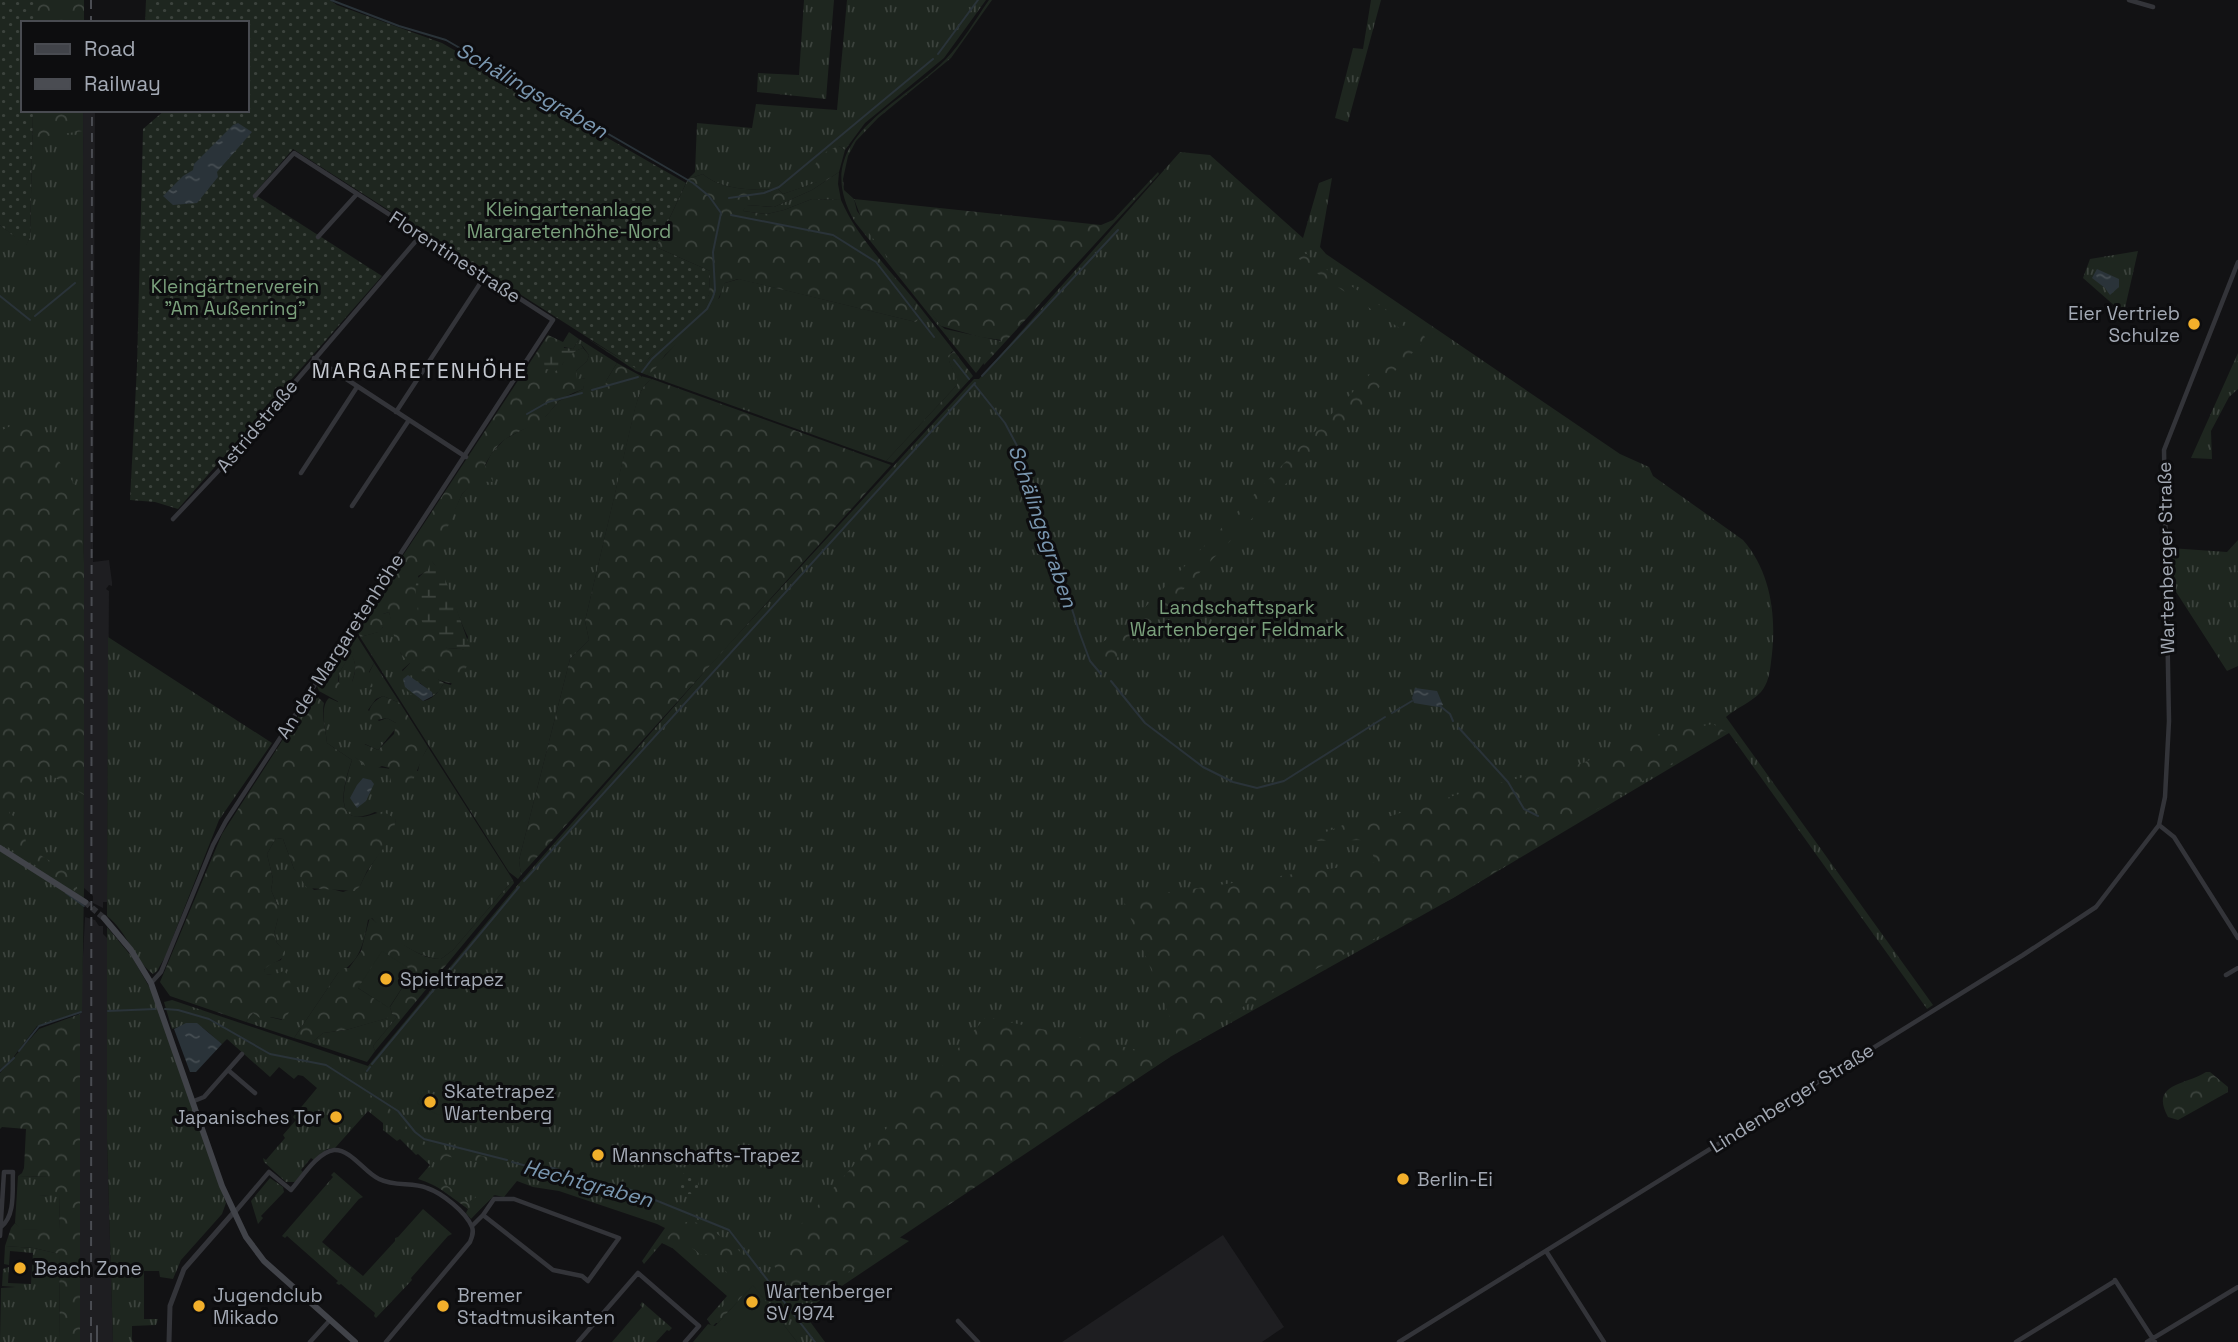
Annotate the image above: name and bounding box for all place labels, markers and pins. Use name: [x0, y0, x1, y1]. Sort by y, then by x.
place label: Eier Vertrieb Schulze: [2068, 301, 2180, 348]
marker: Eier Vertrieb Schulze: [2186, 316, 2202, 332]
place label: Spieltrapez: [400, 967, 504, 992]
marker: Spieltrapez: [378, 971, 394, 987]
place label: Skatetrapez Wartenberg: [444, 1079, 555, 1126]
marker: Skatetrapez Wartenberg: [422, 1094, 438, 1110]
place label: Japanisches Tor: [174, 1105, 322, 1130]
marker: Japanisches Tor: [328, 1109, 344, 1125]
place label: Mannschafts-Trapez: [612, 1143, 800, 1168]
marker: Mannschafts-Trapez: [590, 1147, 606, 1163]
place label: Berlin-Ei: [1417, 1167, 1493, 1192]
marker: Berlin-Ei: [1395, 1171, 1411, 1187]
place label: Beach Zone: [34, 1256, 142, 1281]
marker: Beach Zone: [12, 1260, 28, 1276]
place label: Wartenberger SV 1974: [766, 1279, 893, 1326]
place label: Jugendclub Mikado: [213, 1283, 323, 1330]
place label: Bremer Stadtmusikanten: [457, 1283, 615, 1330]
marker: Wartenberger SV 1974: [744, 1294, 760, 1310]
marker: Jugendclub Mikado: [191, 1298, 207, 1314]
marker: Bremer Stadtmusikanten: [435, 1298, 451, 1314]

